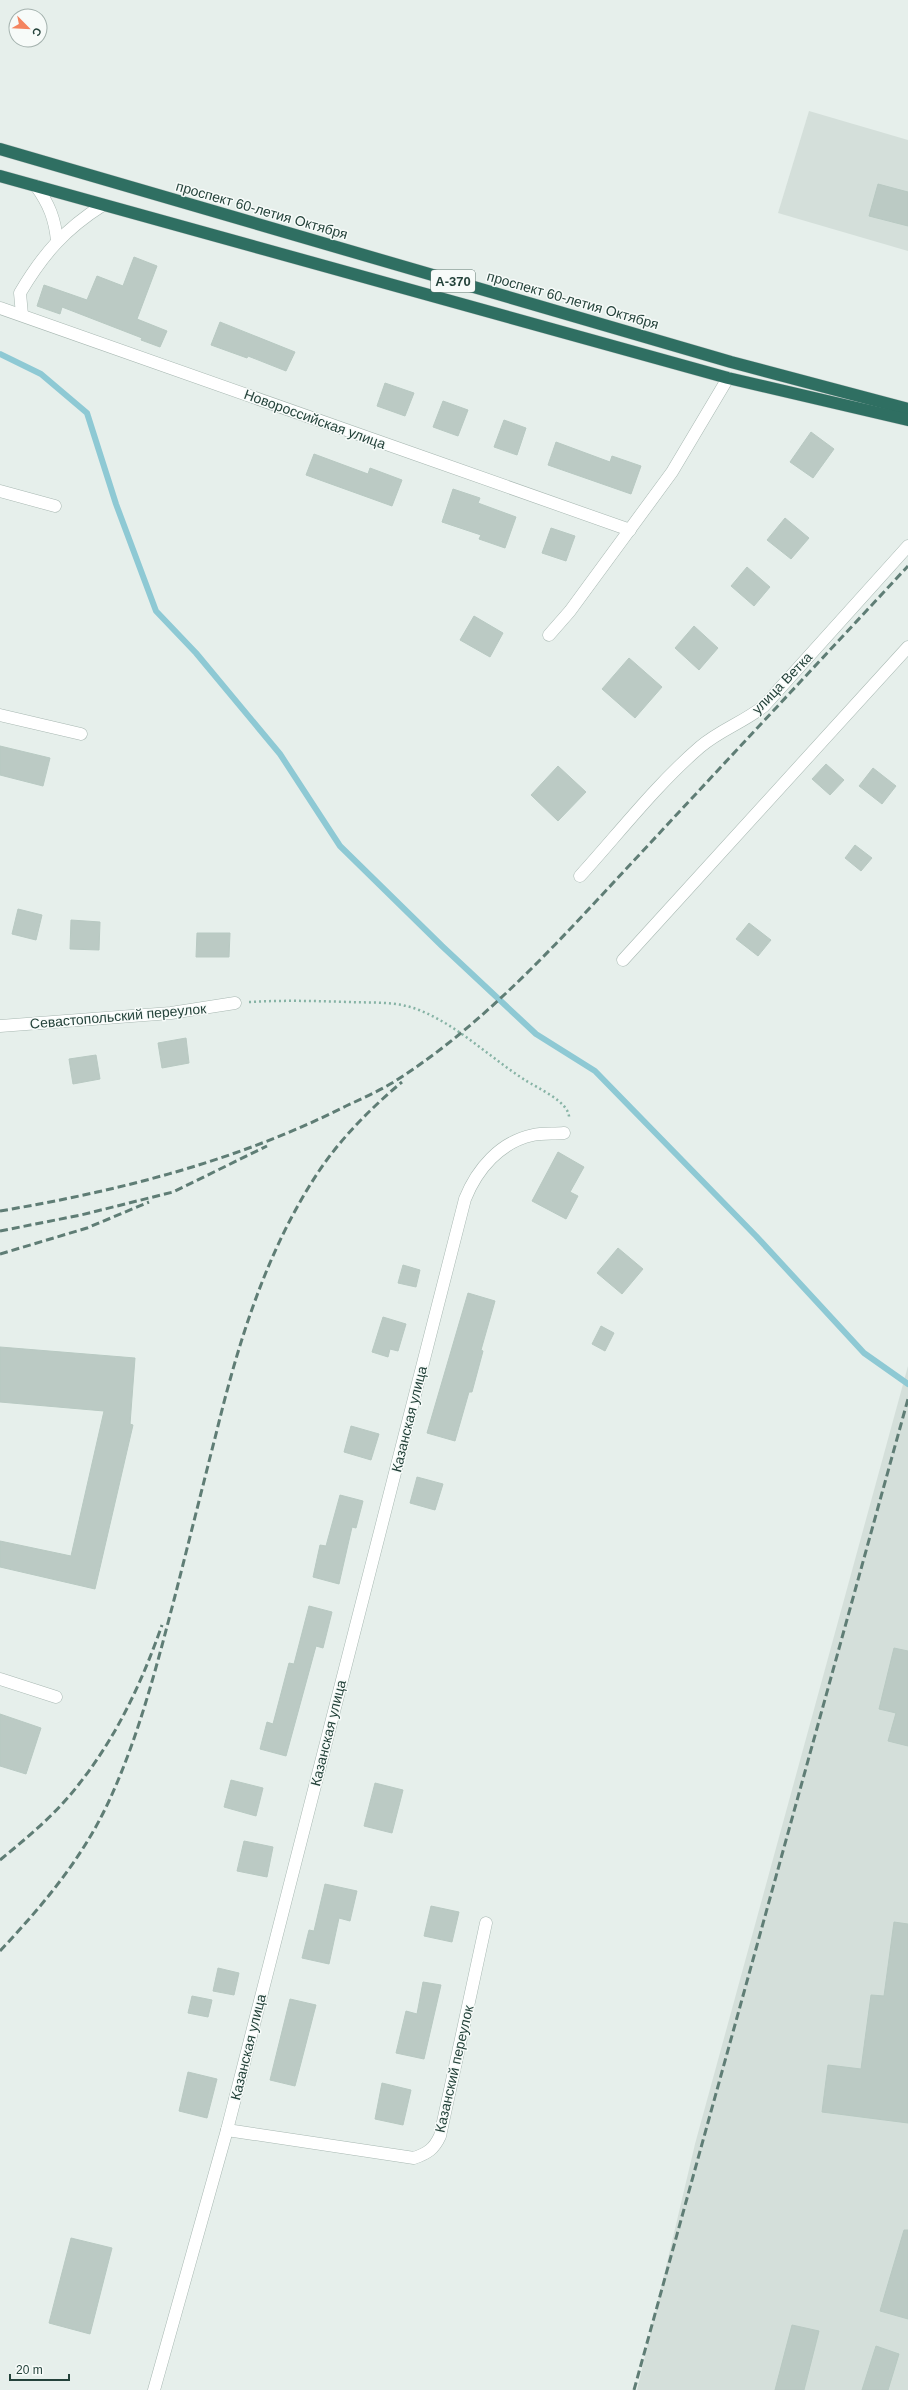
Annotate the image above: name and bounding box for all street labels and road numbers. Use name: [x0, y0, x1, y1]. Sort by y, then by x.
street label: проспект 60-летия Октября: [174, 178, 350, 242]
street label: проспект 60-летия Октября: [485, 268, 661, 332]
road number: А-370: [431, 270, 475, 292]
street label: Новороссийская улица: [242, 386, 388, 452]
street label: улица Ветка: [749, 649, 816, 717]
street label: Севастопольский переулок: [29, 1000, 208, 1032]
street label: Казанская улица: [388, 1364, 430, 1474]
street label: Казанская улица: [307, 1678, 349, 1788]
street label: Казанская улица: [227, 1992, 269, 2102]
street label: Казанский переулок: [432, 2003, 477, 2134]

